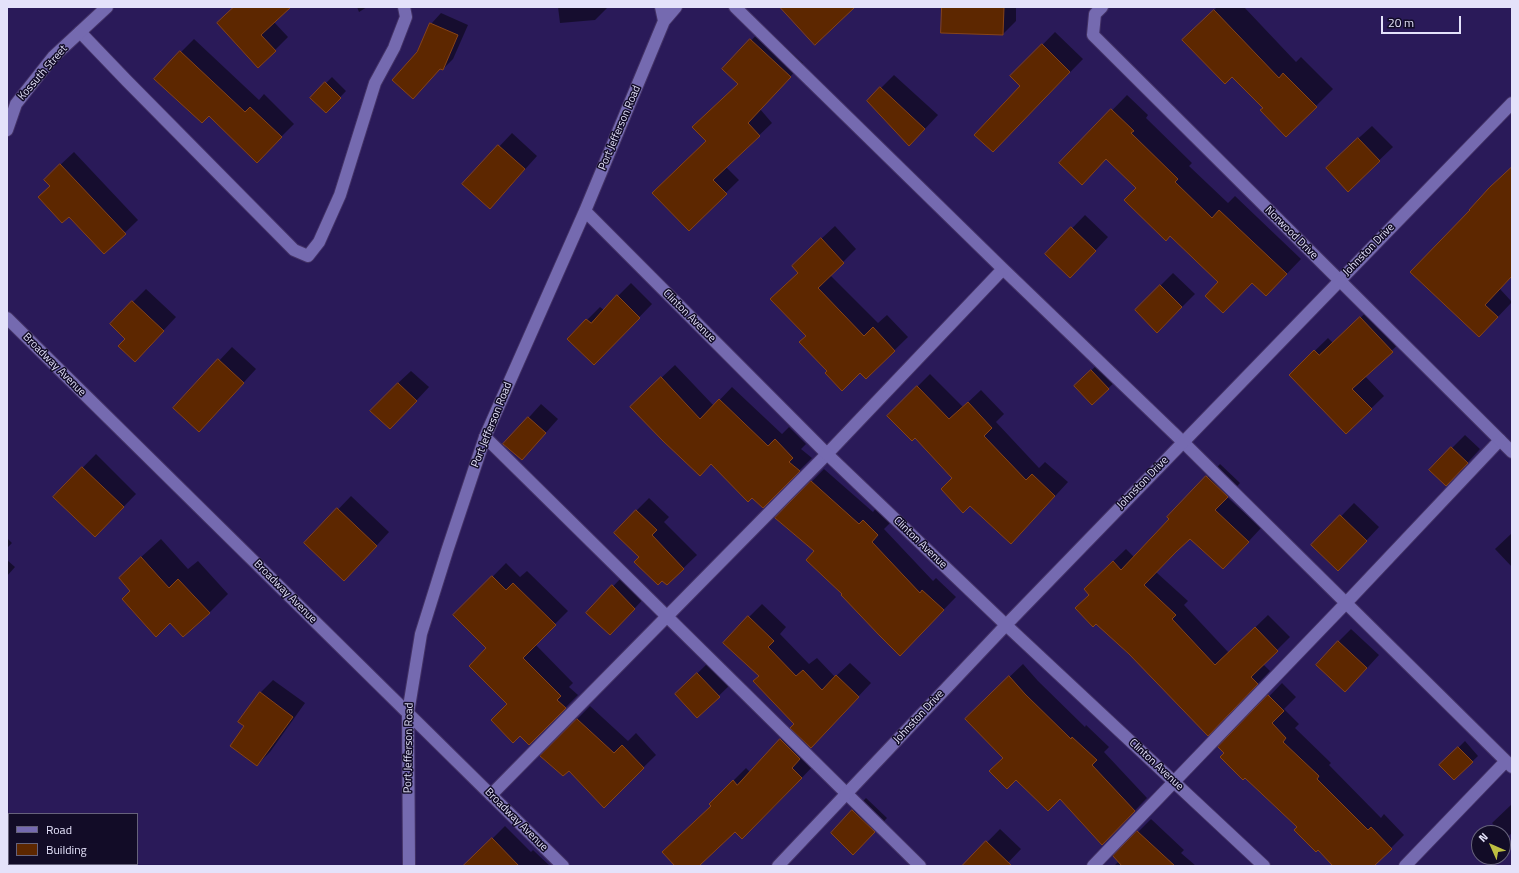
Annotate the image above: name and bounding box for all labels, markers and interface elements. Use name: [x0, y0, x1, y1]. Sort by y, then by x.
scale bar: [1383, 8, 1463, 34]
text: 20 m: [1388, 13, 1414, 32]
street label: Kossuth Street: [16, 43, 70, 103]
street label: Port Jefferson Road: [596, 84, 644, 172]
street label: Norwood Drive: [1262, 204, 1320, 262]
street label: Johnston Drive: [1341, 221, 1397, 279]
street label: Clinton Avenue: [660, 287, 718, 345]
street label: Broadway Avenue: [20, 331, 88, 399]
street label: Port Jefferson Road: [469, 380, 515, 470]
street label: Johnston Drive: [1115, 454, 1171, 512]
street label: Clinton Avenue: [891, 514, 949, 572]
street label: Broadway Avenue: [251, 558, 319, 626]
street label: Johnston Drive: [891, 688, 947, 746]
street label: Port Jefferson Road: [402, 703, 416, 793]
street label: Clinton Avenue: [1126, 737, 1186, 793]
street label: Broadway Avenue: [482, 786, 550, 854]
legend: [8, 813, 138, 865]
text: Road: [46, 820, 72, 839]
north arrow: [1471, 825, 1511, 865]
text: N: [1475, 829, 1492, 846]
text: Building: [46, 840, 87, 859]

